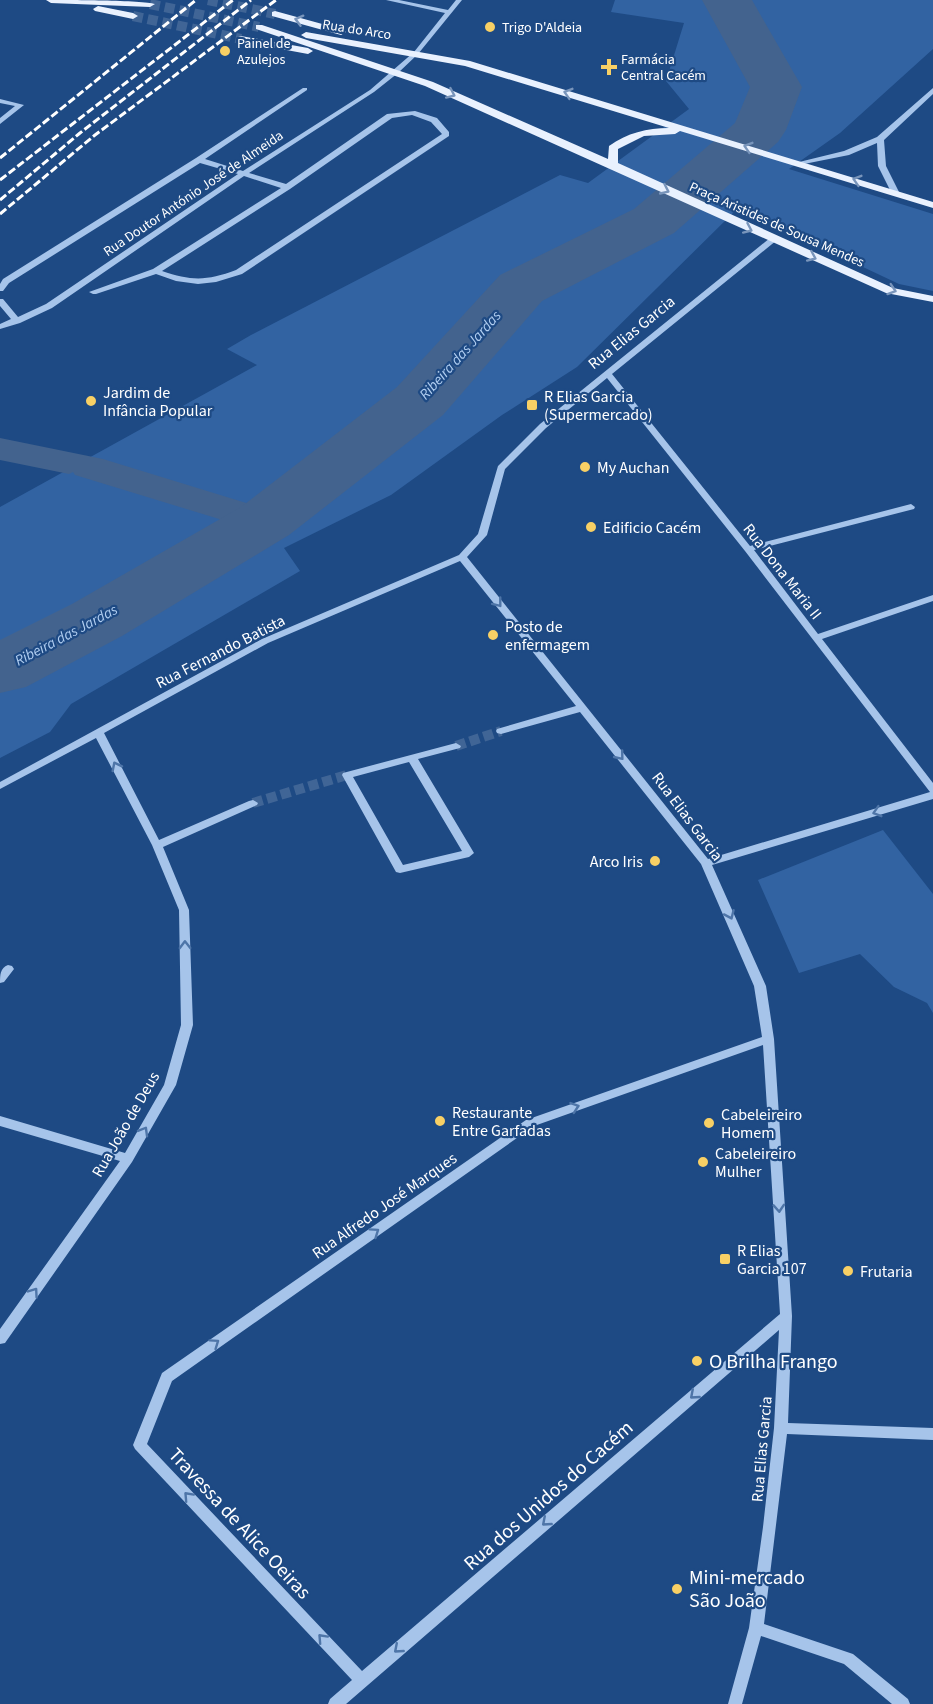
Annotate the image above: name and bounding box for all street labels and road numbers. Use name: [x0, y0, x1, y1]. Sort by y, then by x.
street label: Rua do Arco: [321, 15, 393, 45]
street label: Rua Doutor António José de Almeida: [100, 126, 288, 262]
street label: Praça Aristides de Sousa Mendes: [686, 177, 868, 273]
street label: Rua Elias Garcia: [583, 291, 680, 375]
street label: Rua Dona Maria II: [738, 519, 827, 624]
street label: Rua Fernando Batista: [152, 610, 289, 694]
street label: Rua Elias Garcia: [646, 768, 728, 866]
street label: Rua João de Deus: [87, 1068, 165, 1181]
street label: Rua Alfredo José Marques: [308, 1147, 462, 1264]
street label: Rua Elias Garcia: [746, 1395, 778, 1503]
street label: Rua dos Unidos do Cacém: [458, 1414, 639, 1577]
street label: Travessa de Alice Oeiras: [162, 1442, 317, 1606]

